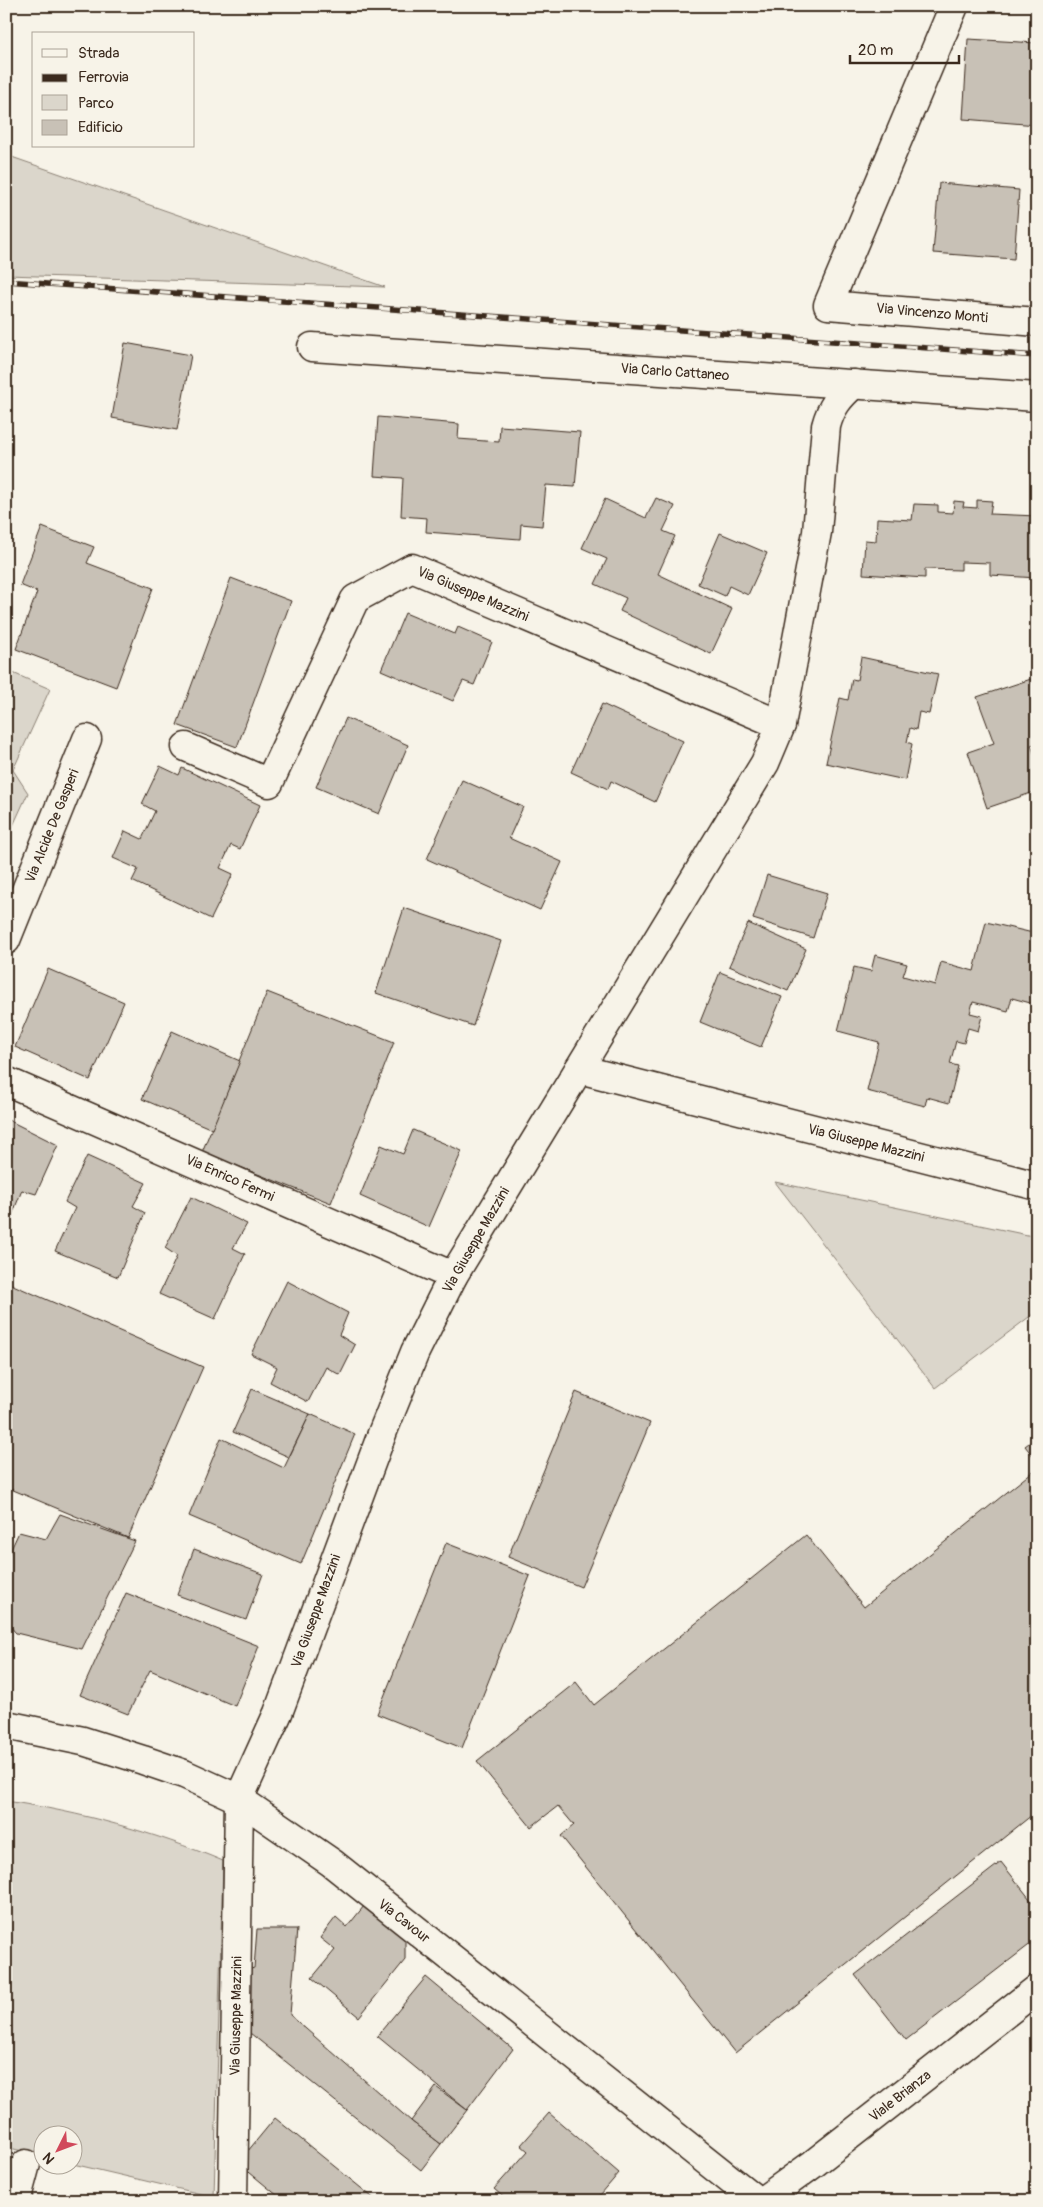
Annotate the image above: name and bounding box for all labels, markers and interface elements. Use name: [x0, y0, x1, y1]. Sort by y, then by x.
legend: [32, 32, 195, 148]
scale bar: [850, 32, 959, 64]
text: 20 m: [858, 41, 893, 60]
text: Strada: [78, 44, 119, 63]
text: Ferrovia: [78, 68, 129, 87]
text: Parco: [78, 94, 114, 113]
text: Edificio: [78, 118, 123, 137]
street label: Via Vincenzo Monti: [875, 300, 989, 326]
street label: Via Carlo Cattaneo: [620, 360, 730, 384]
street label: Via Giuseppe Mazzini: [415, 563, 532, 625]
street label: Via Alcide De Gasperi: [21, 766, 83, 885]
street label: Via Giuseppe Mazzini: [806, 1120, 927, 1166]
street label: Via Enrico Fermi: [183, 1151, 278, 1205]
street label: Via Giuseppe Mazzini: [439, 1184, 513, 1296]
street label: Via Giuseppe Mazzini: [288, 1551, 345, 1670]
street label: Via Cavour: [375, 1895, 433, 1947]
street label: Via Giuseppe Mazzini: [226, 1956, 246, 2076]
street label: Viale Brianza: [866, 2067, 934, 2125]
north arrow: [32, 2124, 82, 2174]
text: N: [39, 2149, 58, 2168]

